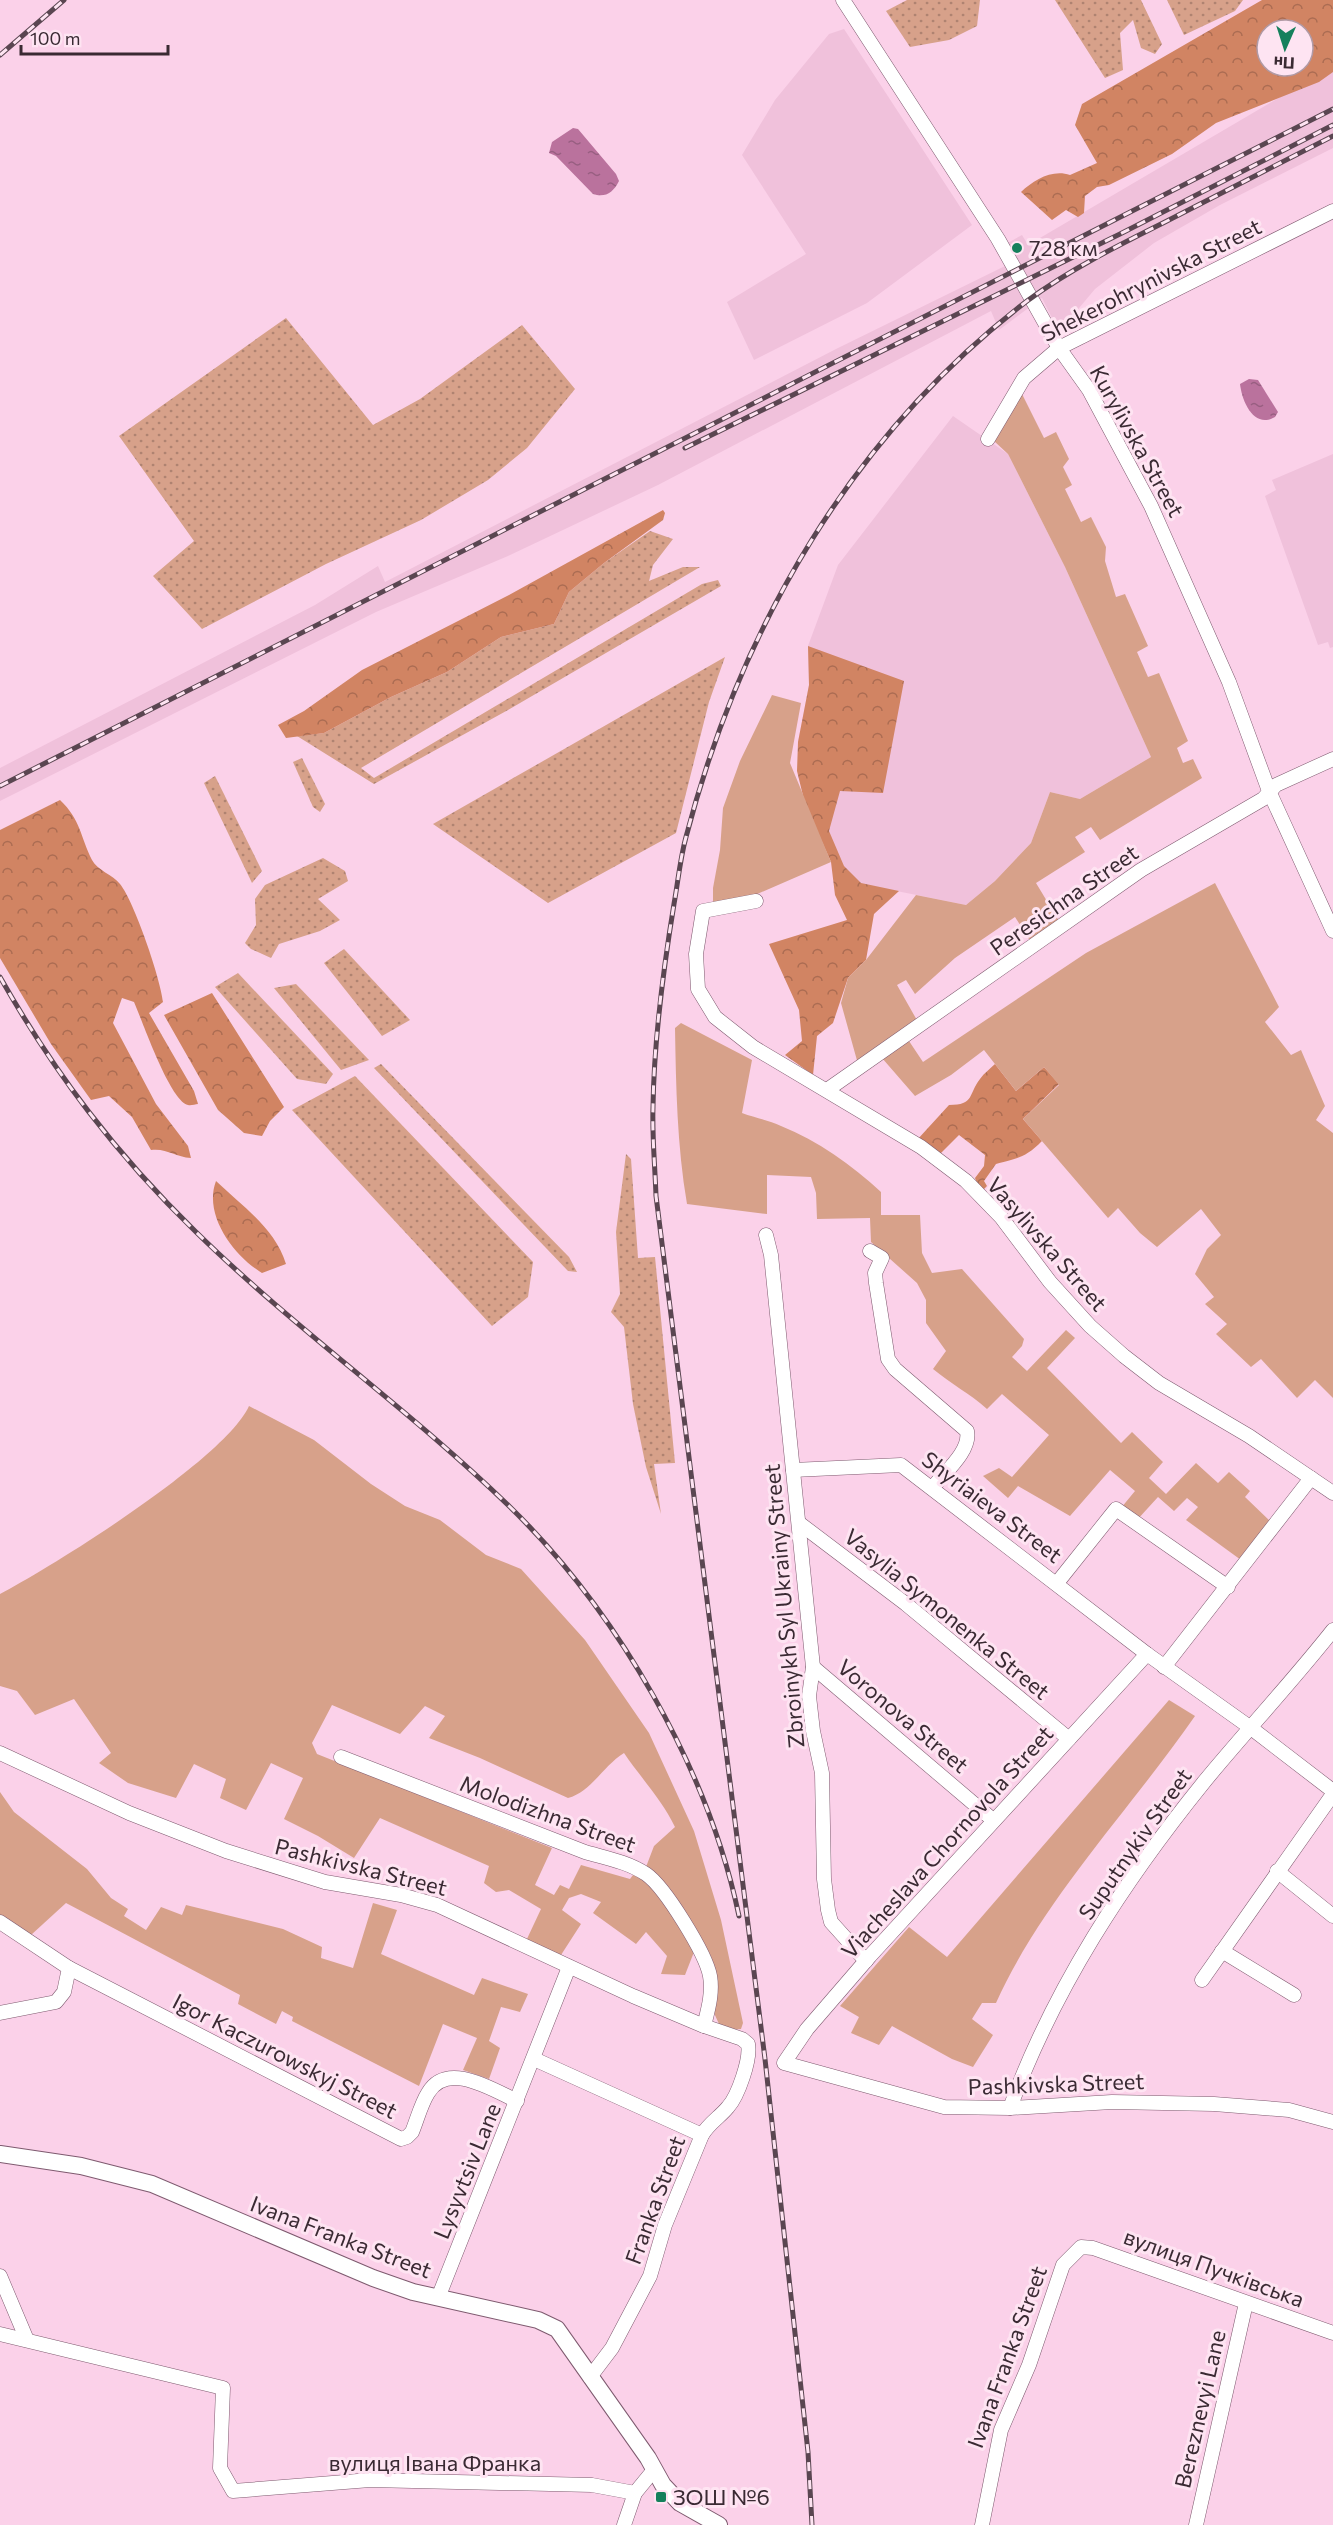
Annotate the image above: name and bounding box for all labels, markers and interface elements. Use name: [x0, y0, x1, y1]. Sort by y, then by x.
scale bar: [21, 18, 168, 56]
north arrow: [1255, 18, 1315, 78]
text: 100 m: [30, 27, 80, 49]
text: Пн: [1273, 53, 1295, 74]
street label: Shekerohrynivska Street: [1036, 212, 1265, 347]
place label: 728 км: [1029, 234, 1098, 261]
marker: 728 км: [1010, 241, 1024, 255]
street label: Kurylivska Street: [1085, 360, 1190, 521]
street label: Peresichna Street: [984, 838, 1143, 961]
street label: Vasylivska Street: [982, 1171, 1113, 1316]
street label: Shyriaieva Street: [917, 1445, 1068, 1568]
street label: Zbroinykh Syl Ukrainy Street: [758, 1463, 809, 1749]
street label: Vasylia Symonenka Street: [839, 1522, 1055, 1705]
street label: Voronova Street: [832, 1653, 974, 1778]
street label: Viacheslava Chornovola Street: [835, 1720, 1058, 1963]
street label: Suputnykiv Street: [1072, 1763, 1197, 1925]
street label: Molodizhna Street: [456, 1769, 640, 1858]
street label: Pashkivska Street: [272, 1832, 450, 1901]
street label: Igor Kaczurowskyj Street: [168, 1987, 402, 2124]
street label: Pashkivska Street: [967, 2067, 1145, 2100]
street label: Lysyvtsiv Lane: [427, 2099, 506, 2243]
street label: Franka Street: [619, 2132, 690, 2268]
street label: Ivana Franka Street: [247, 2190, 436, 2284]
street label: вулиця Пучківська: [1120, 2222, 1308, 2313]
street label: Ivana Franka Street: [961, 2262, 1052, 2452]
street label: Bereznevyi Lane: [1168, 2327, 1231, 2491]
street label: вулиця Івана Франка: [329, 2449, 541, 2476]
place label: ЗОШ №6: [673, 2483, 770, 2510]
marker: ЗОШ №6: [654, 2490, 668, 2504]

